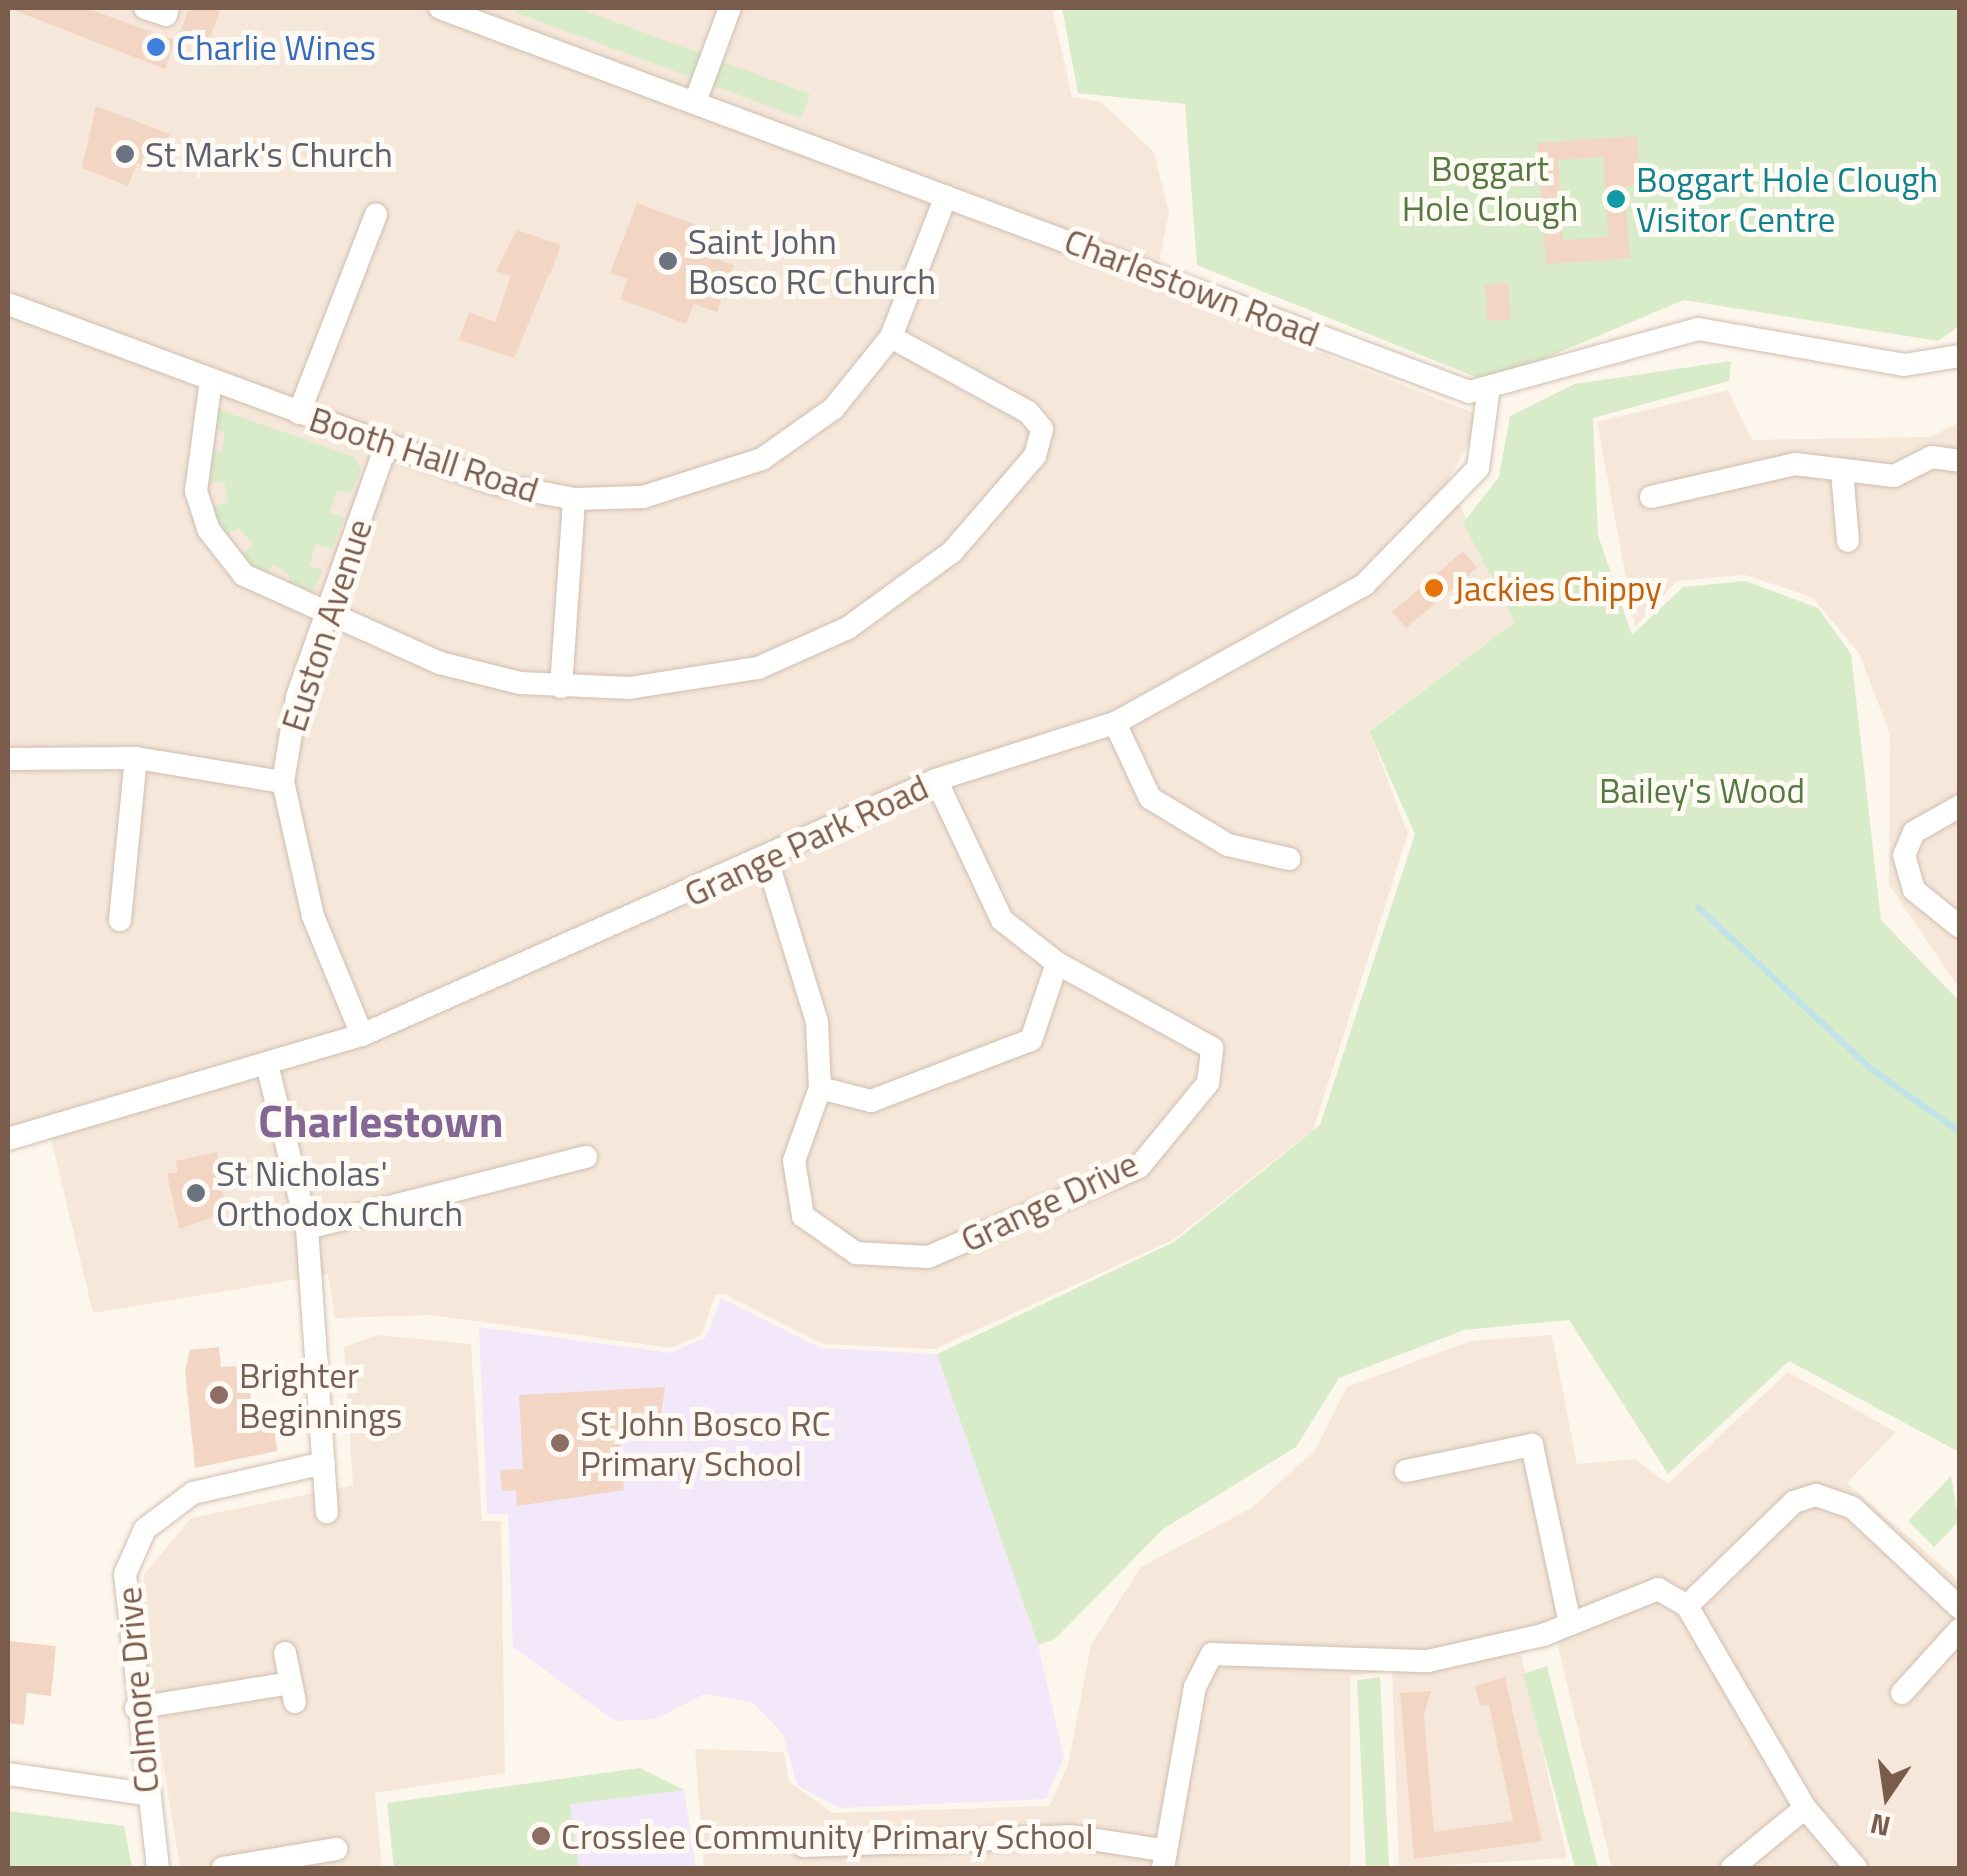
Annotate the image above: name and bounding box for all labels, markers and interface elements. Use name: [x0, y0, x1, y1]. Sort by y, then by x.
place label: Charlie Wines: [176, 26, 376, 68]
marker: Charlie Wines: [145, 36, 167, 58]
place label: St Mark's Church: [145, 133, 393, 175]
marker: St Mark's Church: [114, 143, 136, 165]
park label: Boggart Hole Clough: [1402, 147, 1578, 229]
place label: Boggart Hole Clough Visitor Centre: [1636, 158, 1938, 240]
marker: Boggart Hole Clough Visitor Centre: [1605, 188, 1627, 210]
street label: Charlestown Road: [1059, 219, 1325, 355]
place label: Saint John Bosco RC Church: [688, 220, 936, 302]
marker: Saint John Bosco RC Church: [657, 250, 679, 272]
street label: Booth Hall Road: [304, 397, 544, 511]
street label: Euston Avenue: [272, 514, 380, 736]
place label: Jackies Chippy: [1454, 567, 1662, 609]
marker: Jackies Chippy: [1423, 577, 1445, 599]
street label: Grange Park Road: [678, 765, 934, 915]
park label: Bailey's Wood: [1599, 769, 1805, 811]
district label: Charlestown: [258, 1094, 504, 1148]
street label: Grange Drive: [954, 1142, 1144, 1260]
place label: St Nicholas' Orthodox Church: [216, 1152, 463, 1234]
marker: St Nicholas' Orthodox Church: [185, 1182, 207, 1204]
place label: Brighter Beginnings: [239, 1354, 402, 1436]
marker: Brighter Beginnings: [208, 1384, 230, 1406]
place label: St John Bosco RC Primary School: [580, 1402, 830, 1484]
marker: St John Bosco RC Primary School: [549, 1432, 571, 1454]
street label: Colmore Drive: [107, 1585, 167, 1795]
north arrow: [1837, 1746, 1937, 1846]
text: N: [1866, 1803, 1894, 1849]
place label: Crosslee Community Primary School: [561, 1815, 1094, 1857]
marker: Crosslee Community Primary School: [530, 1825, 552, 1847]

